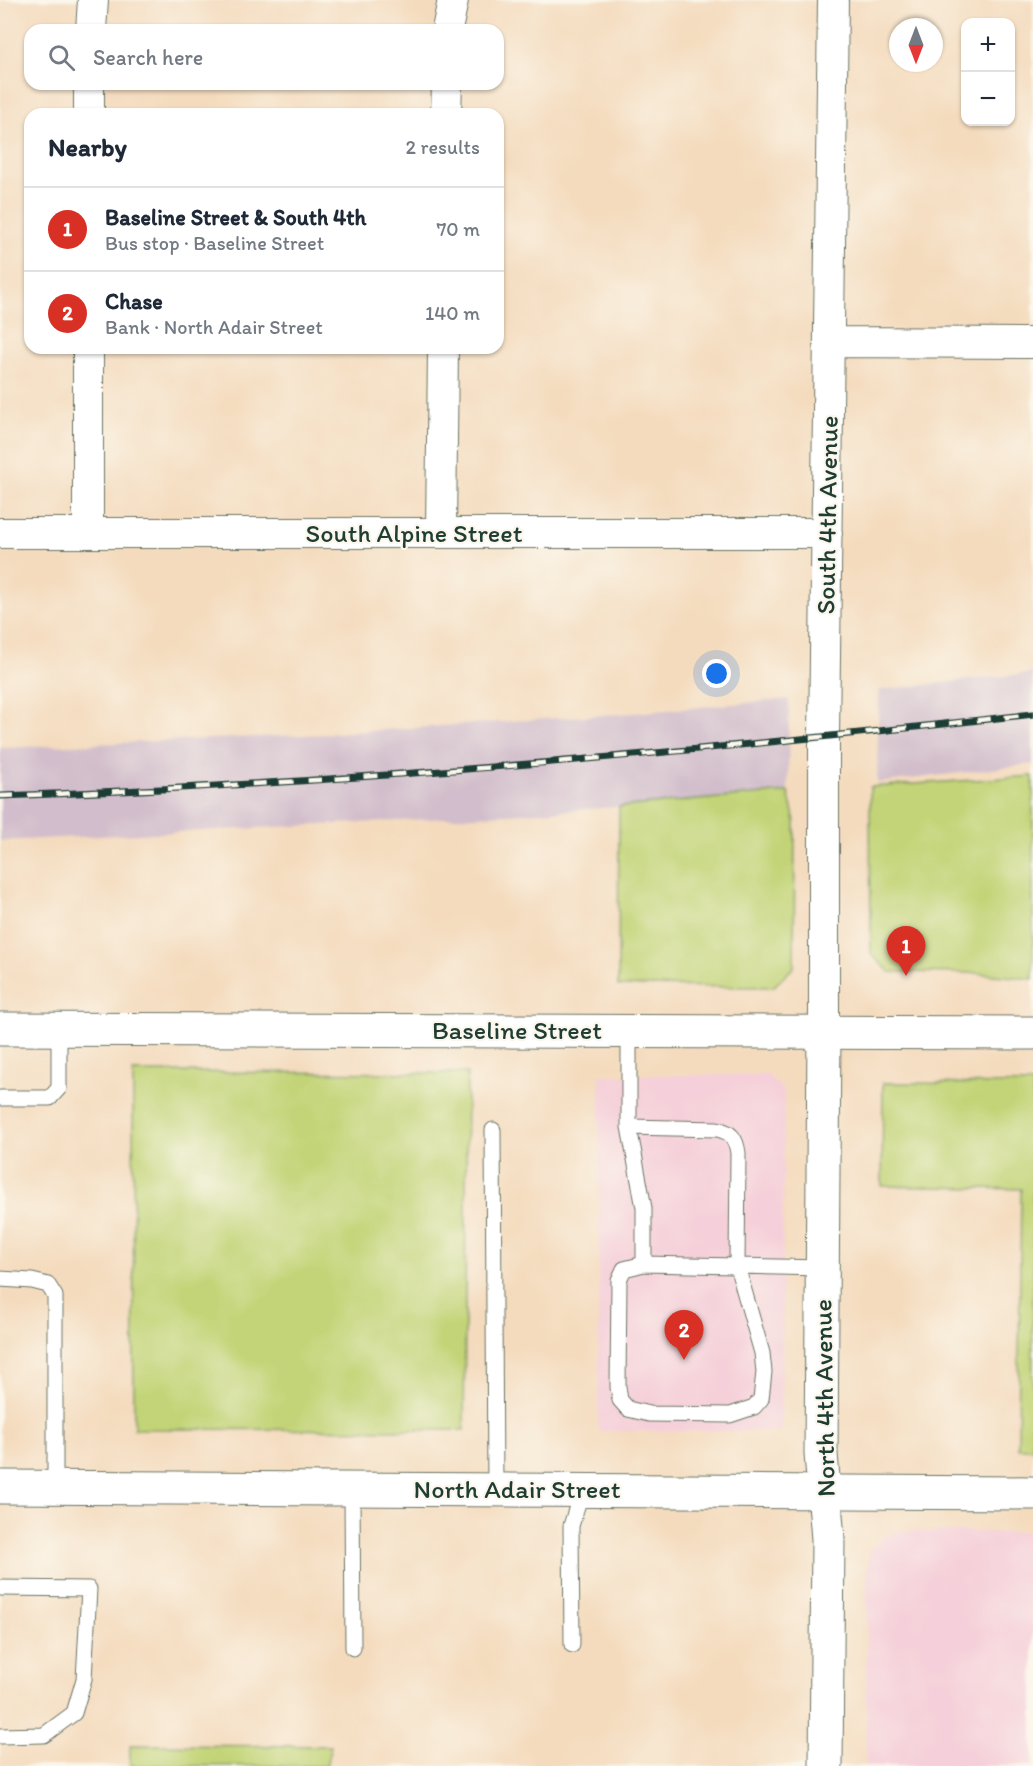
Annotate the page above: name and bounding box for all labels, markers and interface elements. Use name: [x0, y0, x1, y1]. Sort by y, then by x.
north arrow: [889, 18, 943, 72]
map controls: [961, 18, 1015, 126]
button: +: [961, 18, 1015, 72]
search box: [24, 24, 504, 90]
icon: search: [45, 41, 78, 74]
text: Search here: [93, 44, 203, 71]
button: −: [961, 72, 1015, 126]
text: Nearby: [48, 131, 127, 163]
text: 2 results: [406, 135, 480, 159]
text: Baseline Street & South 4th: [105, 204, 366, 231]
text: 1: [63, 217, 72, 241]
text: 70 m: [436, 217, 480, 241]
text: Bus stop · Baseline Street: [105, 231, 324, 255]
text: Chase: [105, 288, 163, 315]
text: 2: [62, 301, 73, 325]
text: 140 m: [425, 301, 480, 325]
text: Bank · North Adair Street: [105, 315, 323, 339]
street label: South 4th Avenue: [809, 415, 845, 615]
street label: South Alpine Street: [306, 517, 523, 549]
your location: [702, 659, 731, 688]
pin: 1: [886, 926, 926, 976]
street label: Baseline Street: [432, 1014, 602, 1046]
street label: North 4th Avenue: [806, 1299, 842, 1497]
pin: 2: [664, 1310, 704, 1360]
street label: North Adair Street: [414, 1473, 621, 1505]

